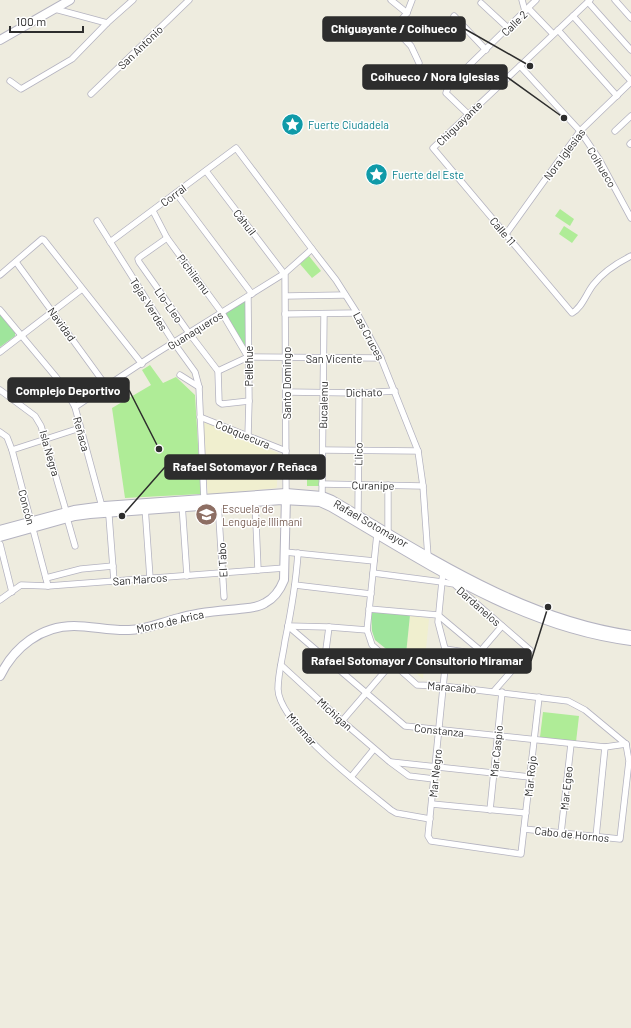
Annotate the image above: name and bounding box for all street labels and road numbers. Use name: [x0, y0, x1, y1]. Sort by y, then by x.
street label: Calle 2: [498, 7, 530, 39]
street label: San Antonio: [115, 22, 165, 72]
street label: Chiguayante: [433, 98, 485, 148]
street label: Nora Iglesias: [540, 126, 588, 182]
street label: Coihueco: [585, 144, 619, 190]
street label: Corral: [158, 181, 188, 209]
street label: Cáhuil: [231, 206, 259, 238]
street label: Calle 11: [487, 214, 519, 248]
street label: Pichilemu: [175, 251, 213, 297]
street label: Tejas Verdes: [128, 275, 170, 333]
street label: Llo-Lleo: [152, 285, 186, 325]
street label: Navidad: [45, 305, 79, 343]
street label: Guanaqueros: [165, 308, 225, 352]
street label: Las Cruces: [351, 310, 387, 362]
street label: Pellehue: [242, 345, 255, 386]
street label: Santo Domingo: [280, 347, 293, 419]
street label: San Vicente: [306, 352, 362, 365]
street label: Bucalemu: [316, 381, 330, 429]
street label: Dichato: [346, 385, 382, 399]
street label: Reñaca: [71, 415, 93, 453]
street label: Cobquecura: [214, 417, 272, 451]
street label: Isla Negra: [37, 428, 63, 478]
street label: Llico: [351, 442, 365, 466]
street label: Curanipe: [351, 478, 395, 492]
street label: Concón: [16, 488, 38, 526]
street label: Rafael Sotomayor: [331, 496, 411, 550]
street label: El Tabo: [215, 542, 229, 578]
street label: San Marcos: [112, 571, 168, 587]
street label: Dardanelos: [455, 584, 503, 628]
street label: Morro de Arica: [135, 607, 205, 635]
street label: Maracaibo: [427, 678, 477, 696]
street label: Michigan: [315, 695, 355, 733]
street label: Miramar: [284, 710, 320, 748]
street label: Constanza: [413, 721, 465, 739]
street label: Mar Caspio: [487, 724, 505, 778]
street label: Mar Negro: [426, 748, 444, 798]
street label: Mar Rojo: [521, 755, 539, 797]
street label: Mar Egeo: [557, 765, 575, 811]
street label: Cabo de Hornos: [534, 824, 610, 844]

